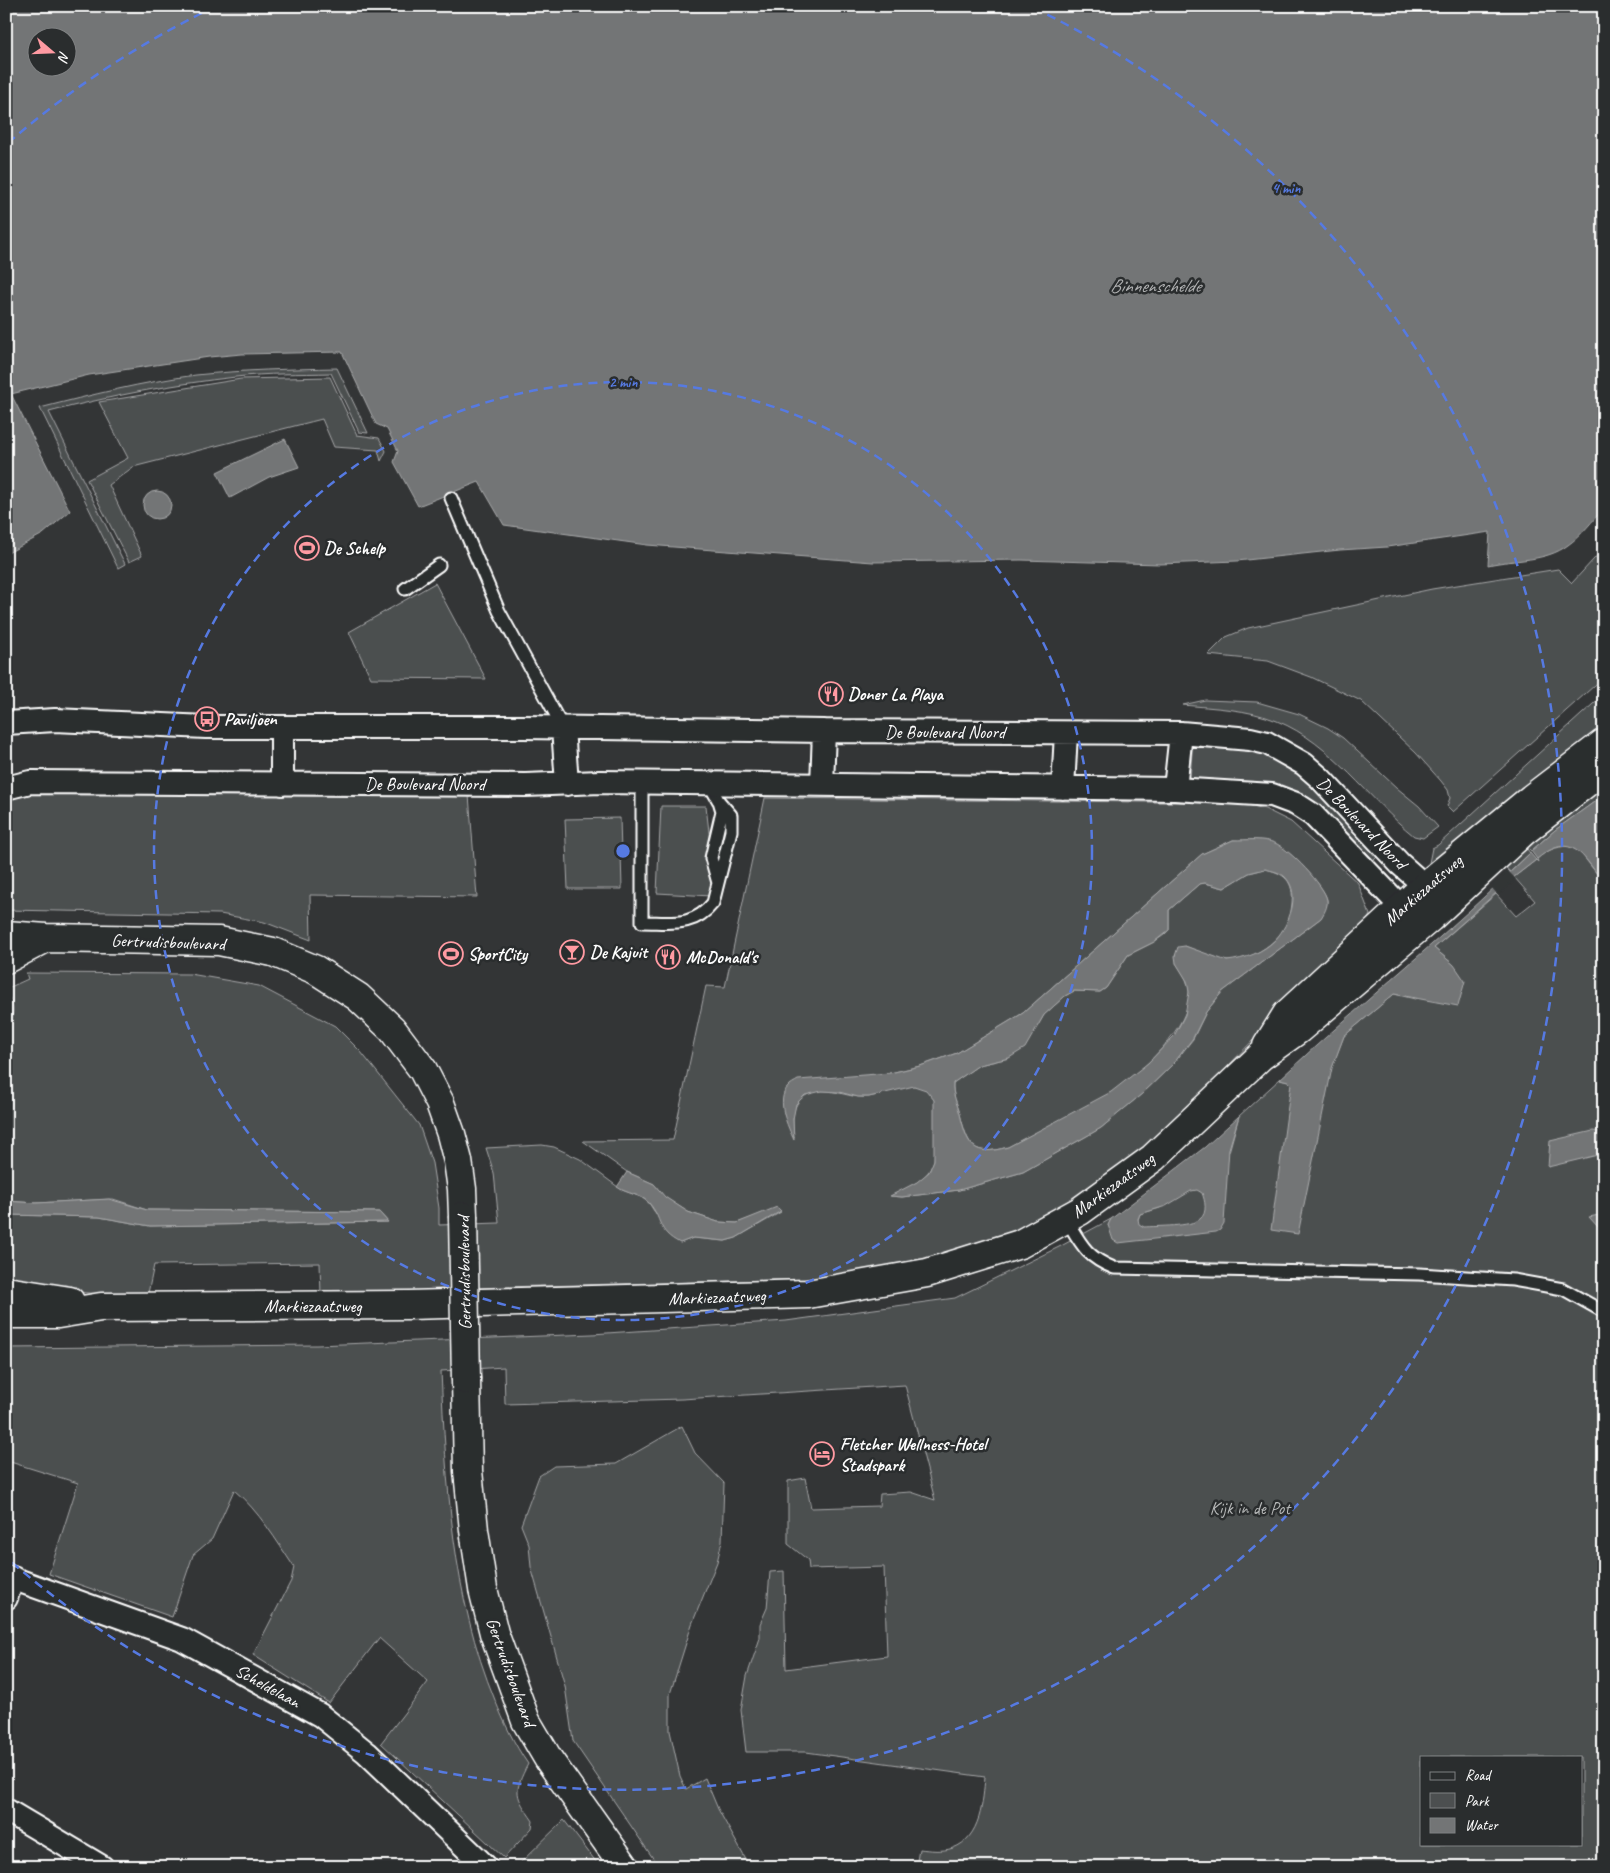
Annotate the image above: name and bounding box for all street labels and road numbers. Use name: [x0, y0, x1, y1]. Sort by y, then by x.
street label: De Boulevard Noord: [885, 721, 1008, 743]
street label: De Boulevard Noord: [1312, 772, 1414, 876]
street label: De Boulevard Noord: [365, 773, 488, 795]
street label: Markiezaatsweg: [1379, 849, 1468, 930]
street label: Gertrudisboulevard: [111, 929, 228, 955]
street label: Markiezaatsweg: [1067, 1147, 1160, 1223]
street label: Gertrudisboulevard: [452, 1213, 476, 1330]
street label: Markiezaatsweg: [668, 1284, 768, 1310]
street label: Markiezaatsweg: [264, 1295, 363, 1317]
street label: Gertrudisboulevard: [481, 1615, 542, 1732]
street label: Scheldelaan: [232, 1659, 305, 1713]

